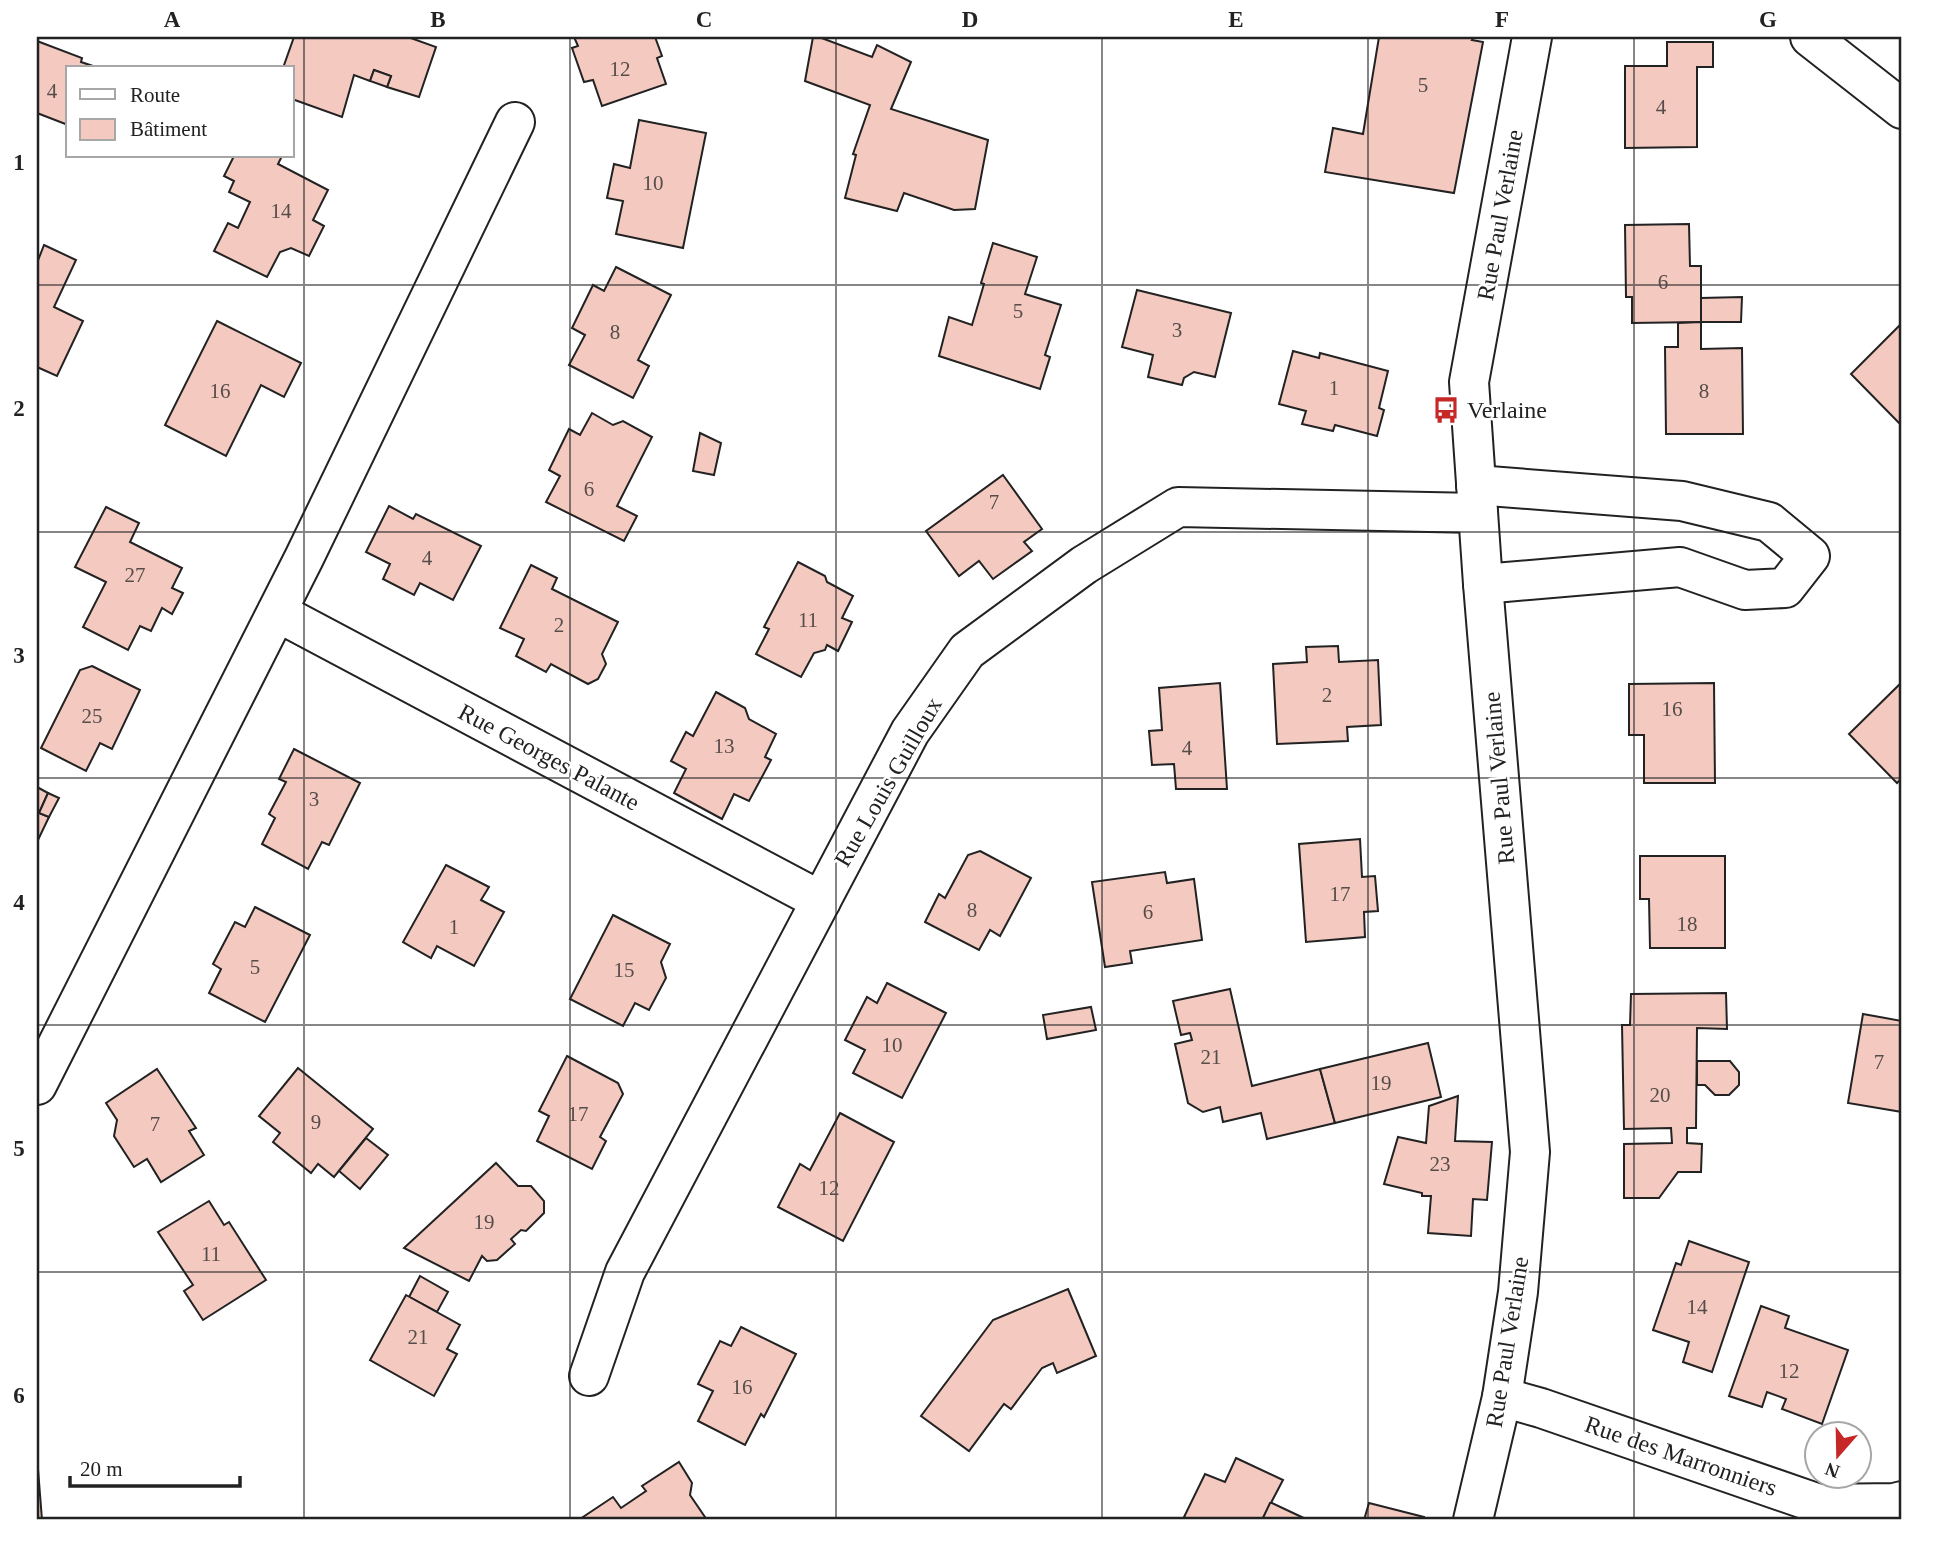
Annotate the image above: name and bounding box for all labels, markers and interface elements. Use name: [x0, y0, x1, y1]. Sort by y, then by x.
text: A: [164, 7, 181, 32]
text: B: [430, 7, 446, 32]
text: C: [696, 7, 712, 32]
text: D: [962, 7, 978, 32]
text: E: [1228, 7, 1244, 32]
text: F: [1495, 7, 1509, 32]
text: G: [1759, 7, 1777, 32]
house number: 12: [610, 57, 631, 81]
legend: [66, 66, 294, 158]
house number: 5: [1418, 73, 1428, 97]
house number: 4: [47, 79, 58, 103]
text: Route: [130, 83, 180, 107]
house number: 4: [1656, 95, 1667, 119]
text: Bâtiment: [130, 117, 207, 141]
street label: Rue Paul Verlaine: [1472, 128, 1528, 302]
text: 1: [13, 150, 25, 175]
house number: 10: [643, 171, 664, 195]
house number: 14: [271, 199, 292, 223]
house number: 6: [1658, 270, 1668, 294]
house number: 5: [1013, 299, 1023, 323]
house number: 3: [1172, 318, 1182, 342]
house number: 8: [610, 320, 620, 344]
house number: 1: [1329, 376, 1339, 400]
house number: 16: [210, 379, 231, 403]
house number: 8: [1699, 379, 1709, 403]
bus stop icon: Verlaine: [1431, 395, 1461, 425]
text: 2: [13, 396, 25, 421]
place label: Verlaine: [1467, 397, 1547, 423]
house number: 6: [584, 477, 594, 501]
house number: 7: [989, 490, 999, 514]
house number: 4: [422, 546, 433, 570]
house number: 27: [125, 563, 146, 587]
house number: 11: [798, 608, 818, 632]
house number: 2: [554, 613, 564, 637]
text: 3: [13, 643, 25, 668]
house number: 2: [1322, 683, 1332, 707]
street label: Rue Paul Verlaine: [1479, 691, 1519, 865]
street label: Rue Louis Guilloux: [829, 693, 947, 871]
house number: 16: [1662, 697, 1683, 721]
street label: Rue Georges Palante: [454, 698, 644, 816]
house number: 25: [82, 704, 103, 728]
house number: 13: [714, 734, 735, 758]
house number: 4: [1182, 736, 1193, 760]
house number: 3: [309, 787, 319, 811]
house number: 17: [1330, 882, 1351, 906]
text: 4: [13, 890, 25, 915]
house number: 8: [967, 898, 977, 922]
house number: 6: [1143, 900, 1153, 924]
house number: 18: [1677, 912, 1698, 936]
house number: 1: [449, 915, 459, 939]
house number: 5: [250, 955, 260, 979]
house number: 15: [614, 958, 635, 982]
house number: 10: [882, 1033, 903, 1057]
house number: 21: [1201, 1045, 1222, 1069]
house number: 7: [1874, 1050, 1884, 1074]
house number: 19: [1371, 1071, 1392, 1095]
house number: 20: [1650, 1083, 1671, 1107]
house number: 17: [568, 1102, 589, 1126]
house number: 9: [311, 1110, 321, 1134]
house number: 7: [150, 1112, 160, 1136]
text: 5: [13, 1136, 25, 1161]
house number: 23: [1430, 1152, 1451, 1176]
house number: 12: [819, 1176, 840, 1200]
house number: 19: [474, 1210, 495, 1234]
house number: 11: [201, 1242, 221, 1266]
street label: Rue Paul Verlaine: [1481, 1255, 1533, 1429]
house number: 14: [1687, 1295, 1708, 1319]
house number: 21: [408, 1325, 429, 1349]
house number: 12: [1779, 1359, 1800, 1383]
house number: 16: [732, 1375, 753, 1399]
text: 6: [13, 1383, 25, 1408]
street label: Rue des Marronniers: [1582, 1411, 1780, 1501]
north arrow: [1802, 1420, 1872, 1490]
scale bar: [70, 1445, 240, 1489]
text: 20 m: [80, 1457, 123, 1481]
text: N: [1822, 1458, 1842, 1483]

